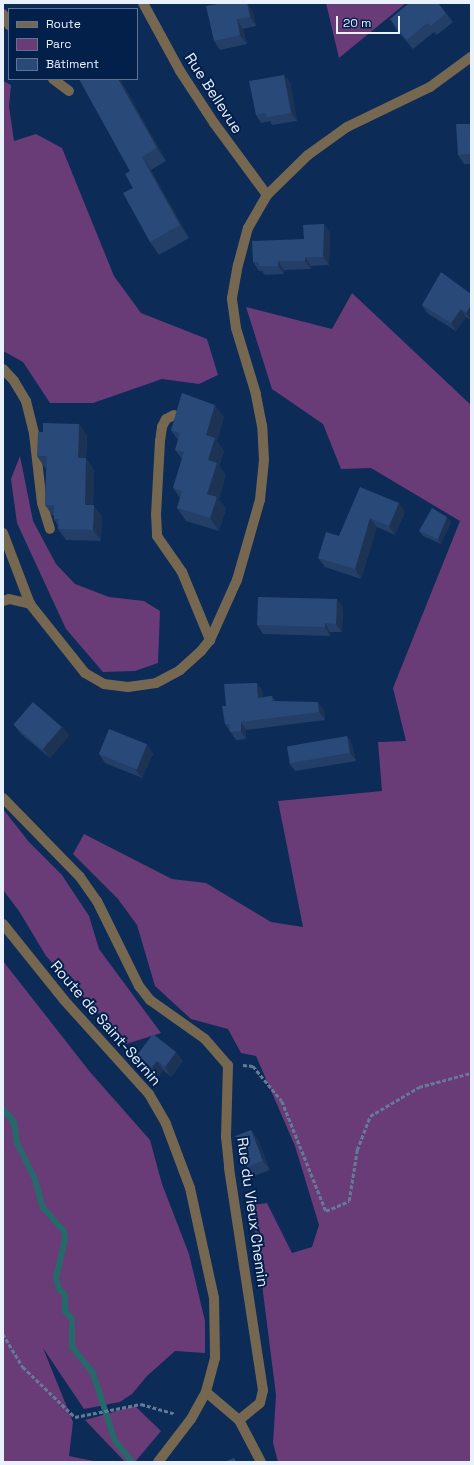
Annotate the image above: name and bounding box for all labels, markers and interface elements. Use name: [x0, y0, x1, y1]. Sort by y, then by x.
legend: [8, 8, 138, 80]
scale bar: [338, 8, 402, 34]
text: 20 m: [343, 15, 371, 31]
text: Route: [46, 16, 81, 32]
text: Parc: [46, 36, 71, 52]
street label: Rue Bellevue: [181, 49, 247, 137]
text: Bâtiment: [46, 56, 99, 72]
street label: Route de Saint-Sernin: [47, 957, 165, 1089]
street label: Rue du Vieux Chemin: [234, 1136, 272, 1288]

